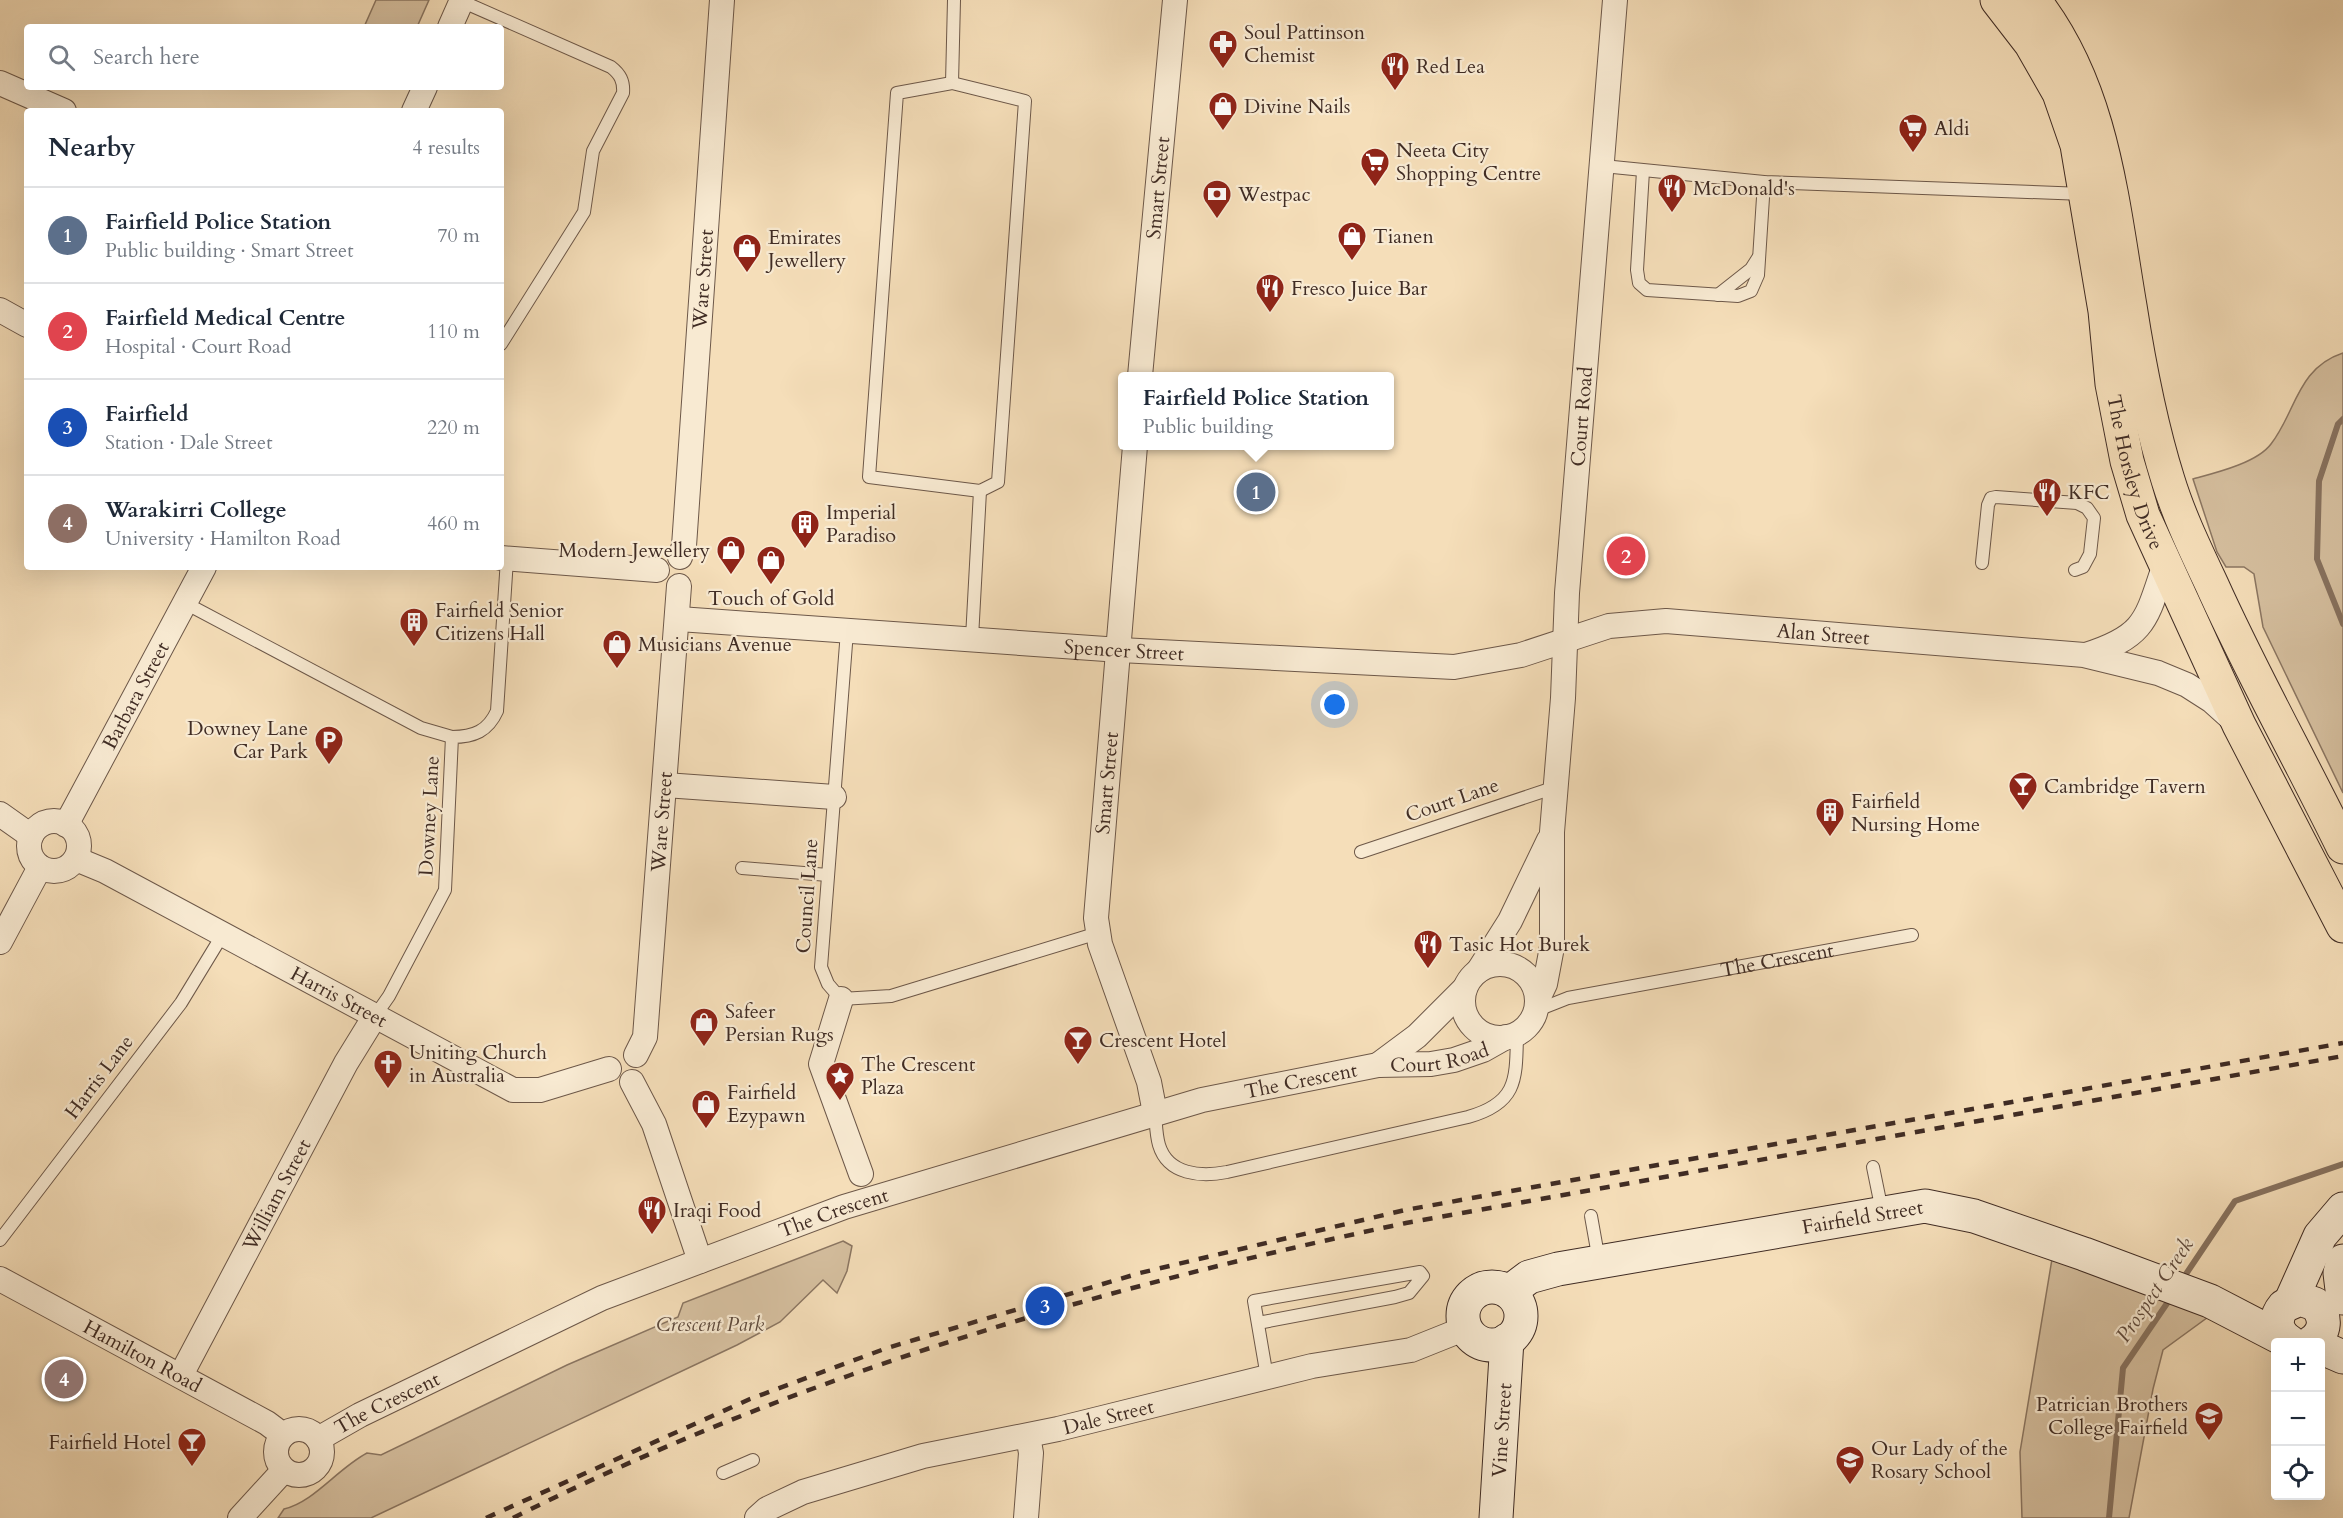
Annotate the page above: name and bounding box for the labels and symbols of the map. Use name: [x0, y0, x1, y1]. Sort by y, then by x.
place label: Soul Pattinson Chemist: [1244, 19, 1366, 69]
pharmacy icon: Soul Pattinson Chemist: [1207, 28, 1239, 70]
restaurant icon: Red Lea: [1379, 50, 1411, 92]
place label: Red Lea: [1416, 53, 1485, 80]
shop icon: Divine Nails: [1207, 90, 1239, 132]
place label: Divine Nails: [1244, 93, 1351, 120]
supermarket icon: Aldi: [1897, 112, 1929, 154]
place label: Aldi: [1934, 115, 1970, 142]
street label: Smart Street: [1139, 135, 1176, 240]
place label: Neeta City Shopping Centre: [1396, 137, 1541, 187]
supermarket icon: Neeta City Shopping Centre: [1359, 146, 1391, 188]
restaurant icon: McDonald's: [1656, 172, 1688, 214]
place label: McDonald's: [1693, 175, 1795, 202]
bank icon: Westpac: [1201, 178, 1233, 220]
place label: Westpac: [1237, 181, 1311, 208]
shop icon: Tianen: [1336, 220, 1368, 262]
place label: Tianen: [1373, 223, 1434, 250]
place label: Emirates Jewellery: [765, 224, 847, 274]
street label: Ware Street: [686, 228, 720, 332]
shop icon: Emirates Jewellery: [731, 232, 763, 274]
restaurant icon: Fresco Juice Bar: [1254, 272, 1286, 314]
place label: Fresco Juice Bar: [1291, 275, 1428, 302]
street label: Court Road: [1564, 365, 1599, 468]
street label: The Horsley Drive: [2101, 392, 2170, 554]
pin: 1: [1236, 470, 1276, 514]
restaurant icon: KFC: [2031, 476, 2063, 518]
place label: KFC: [2068, 479, 2110, 506]
place label: Imperial Paradiso: [826, 499, 896, 549]
building icon: Imperial Paradiso: [789, 508, 821, 550]
shop icon: Modern Jewellery: [715, 534, 747, 576]
pin: 2: [1606, 534, 1646, 578]
place label: Modern Jewellery: [559, 537, 710, 564]
shop icon: Touch of Gold: [755, 544, 787, 586]
place label: Touch of Gold: [708, 585, 835, 612]
place label: Fairfield Senior Citizens Hall: [435, 597, 564, 647]
building icon: Fairfield Senior Citizens Hall: [398, 606, 430, 648]
street label: Alan Street: [1776, 617, 1871, 651]
shop icon: Musicians Avenue: [601, 628, 633, 670]
place label: Musicians Avenue: [638, 631, 792, 658]
street label: Spencer Street: [1063, 633, 1185, 667]
street label: Barbara Street: [95, 636, 175, 754]
your location: [1320, 690, 1349, 719]
place label: Downey Lane Car Park: [187, 715, 308, 765]
parking icon: Downey Lane Car Park: [313, 724, 345, 766]
street label: Smart Street: [1089, 730, 1125, 835]
street label: Downey Lane: [412, 755, 446, 877]
street label: Ware Street: [644, 770, 679, 874]
bar icon: Cambridge Tavern: [2007, 770, 2039, 812]
street label: Court Lane: [1402, 771, 1502, 829]
place label: Cambridge Tavern: [2044, 773, 2207, 800]
place label: Fairfield Nursing Home: [1851, 788, 1980, 838]
building icon: Fairfield Nursing Home: [1814, 796, 1846, 838]
street label: Council Lane: [790, 838, 824, 954]
restaurant icon: Tasic Hot Burek: [1412, 928, 1444, 970]
place label: Tasic Hot Burek: [1449, 931, 1590, 958]
street label: The Crescent: [1718, 936, 1836, 983]
street label: Harris Street: [286, 960, 393, 1034]
place label: Safeer Persian Rugs: [725, 998, 834, 1048]
shop icon: Safeer Persian Rugs: [688, 1006, 720, 1048]
bar icon: Crescent Hotel: [1062, 1024, 1094, 1066]
place label: Crescent Hotel: [1099, 1027, 1227, 1054]
street label: Harris Lane: [58, 1029, 140, 1125]
street label: Court Road: [1390, 1035, 1493, 1078]
place label: Uniting Church in Australia: [409, 1039, 547, 1089]
church icon: Uniting Church in Australia: [372, 1048, 404, 1090]
place label: The Crescent Plaza: [861, 1051, 976, 1101]
street label: The Crescent: [1242, 1056, 1360, 1105]
place icon: The Crescent Plaza: [824, 1060, 856, 1102]
place label: Fairfield Ezypawn: [727, 1079, 806, 1129]
shop icon: Fairfield Ezypawn: [690, 1088, 722, 1130]
street label: William Street: [235, 1134, 317, 1256]
street label: The Crescent: [775, 1181, 892, 1244]
street label: Fairfield Street: [1800, 1193, 1926, 1240]
restaurant icon: Iraqi Food: [636, 1194, 668, 1236]
place label: Iraqi Food: [673, 1197, 761, 1224]
water label: Prospect Creek: [2109, 1231, 2201, 1348]
pin: 3: [1026, 1284, 1064, 1328]
park label: Crescent Park: [656, 1311, 764, 1338]
street label: Hamilton Road: [79, 1313, 207, 1399]
pin: 4: [44, 1356, 84, 1402]
street label: The Crescent: [329, 1365, 445, 1440]
street label: Vine Street: [1485, 1382, 1518, 1478]
place label: Patrician Brothers College Fairfield: [2036, 1391, 2188, 1441]
street label: Dale Street: [1060, 1392, 1157, 1441]
school or university icon: Patrician Brothers College Fairfield: [2193, 1400, 2225, 1442]
bar icon: Fairfield Hotel: [176, 1426, 208, 1468]
place label: Fairfield Hotel: [49, 1429, 171, 1456]
place label: Our Lady of the Rosary School: [1871, 1435, 2008, 1485]
school or university icon: Our Lady of the Rosary School: [1834, 1444, 1866, 1486]

